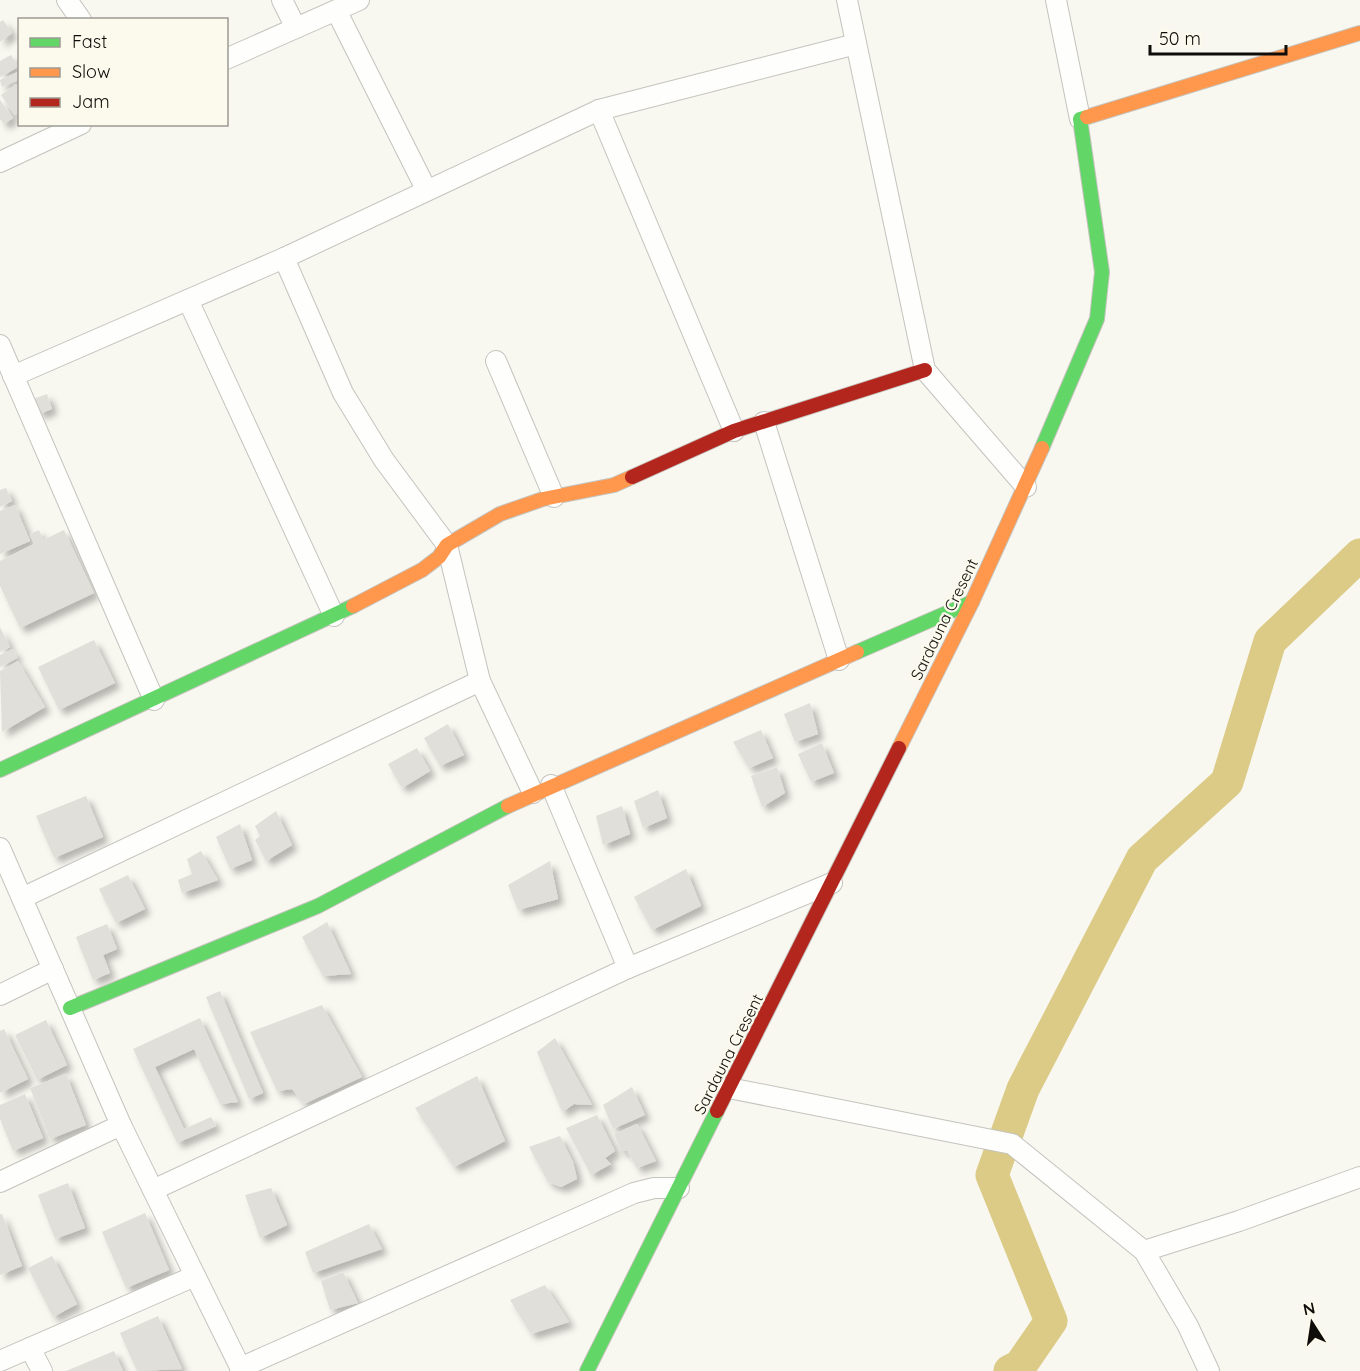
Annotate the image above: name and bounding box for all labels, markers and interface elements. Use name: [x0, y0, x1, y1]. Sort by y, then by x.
legend: [18, 18, 228, 126]
scale bar: [1150, 18, 1286, 56]
text: 50 m: [1159, 27, 1201, 50]
text: Fast: [72, 30, 107, 53]
text: Slow: [72, 60, 110, 83]
text: Jam: [72, 90, 110, 113]
street label: Sardauna Cresent: [906, 555, 982, 683]
street label: Sardauna Cresent: [689, 990, 767, 1118]
north arrow: [1282, 1293, 1342, 1353]
text: N: [1301, 1297, 1317, 1319]

